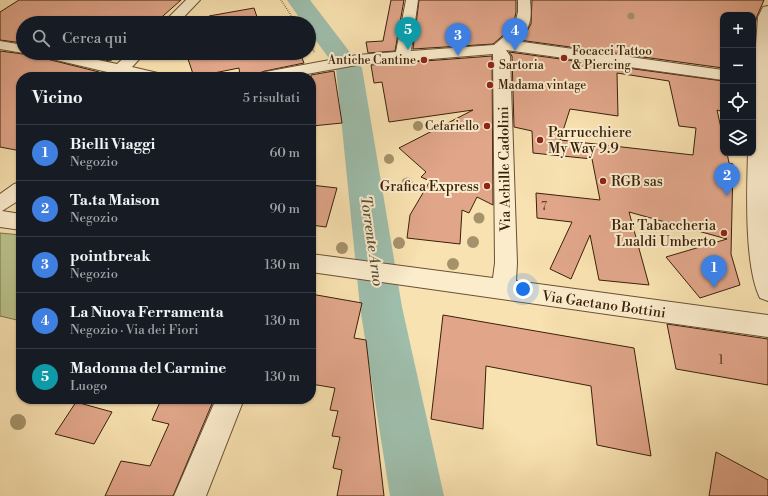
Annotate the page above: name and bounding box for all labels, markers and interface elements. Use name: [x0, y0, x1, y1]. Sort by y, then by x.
map controls: [720, 12, 756, 156]
button: +: [720, 12, 756, 48]
search box: [16, 16, 316, 60]
pin: 5: [395, 17, 421, 50]
pin: 4: [502, 18, 528, 51]
pin: 3: [445, 23, 471, 56]
icon: search: [30, 27, 52, 49]
text: Cerca qui: [62, 29, 127, 48]
place label: Focacci Tattoo & Piercing: [572, 44, 652, 73]
button: −: [720, 48, 756, 84]
place label: Antiche Cantine: [327, 53, 416, 68]
marker: Focacci Tattoo & Piercing: [559, 53, 569, 63]
marker: Antiche Cantine: [419, 55, 429, 65]
place label: Sartoria: [499, 58, 545, 73]
marker: Sartoria: [486, 60, 496, 70]
place label: Madama vintage: [498, 78, 586, 93]
marker: Madama vintage: [485, 80, 495, 90]
button: locate: [720, 84, 756, 120]
text: Vicino: [32, 87, 83, 109]
text: 5 risultati: [243, 90, 300, 106]
street label: Via Achille Cadolini: [495, 106, 515, 233]
place label: Cefariello: [425, 119, 479, 134]
button: layers: [720, 120, 756, 156]
marker: Cefariello: [482, 121, 492, 131]
place label: Parrucchiere My Way 9.9: [548, 124, 632, 158]
text: Bielli Viaggi: [70, 135, 155, 154]
marker: Parrucchiere My Way 9.9: [535, 135, 545, 145]
text: 1: [42, 145, 48, 161]
text: 60 m: [269, 145, 300, 161]
text: Negozio: [70, 154, 118, 170]
pin: 2: [714, 163, 740, 196]
place label: RGB sas: [611, 173, 663, 191]
marker: RGB sas: [598, 176, 608, 186]
place label: Grafica Express: [380, 178, 479, 196]
marker: Grafica Express: [482, 181, 492, 191]
text: Ta.ta Maison: [70, 191, 160, 210]
water label: Torrente Arno: [356, 195, 387, 288]
house number: 7: [541, 199, 547, 214]
text: 2: [41, 201, 49, 217]
text: 90 m: [269, 201, 300, 217]
text: Negozio: [70, 210, 118, 226]
place label: Bar Tabaccheria Lualdi Umberto: [610, 217, 717, 251]
marker: Bar Tabaccheria Lualdi Umberto: [719, 228, 729, 238]
text: pointbreak: [70, 247, 150, 266]
pin: 1: [701, 255, 727, 288]
text: 3: [41, 257, 49, 273]
text: 130 m: [265, 257, 300, 273]
text: Negozio: [70, 266, 118, 282]
your location: [513, 279, 533, 299]
street label: Via Gaetano Bottini: [540, 287, 667, 323]
text: La Nuova Ferramenta: [70, 303, 224, 322]
text: 4: [41, 313, 49, 329]
text: 130 m: [265, 313, 300, 329]
text: Negozio · Via dei Fiori: [70, 322, 199, 338]
house number: 1: [718, 353, 724, 368]
text: Madonna del Carmine: [70, 359, 226, 378]
text: 5: [41, 369, 49, 385]
text: 130 m: [265, 369, 300, 385]
text: Luogo: [70, 378, 107, 394]

